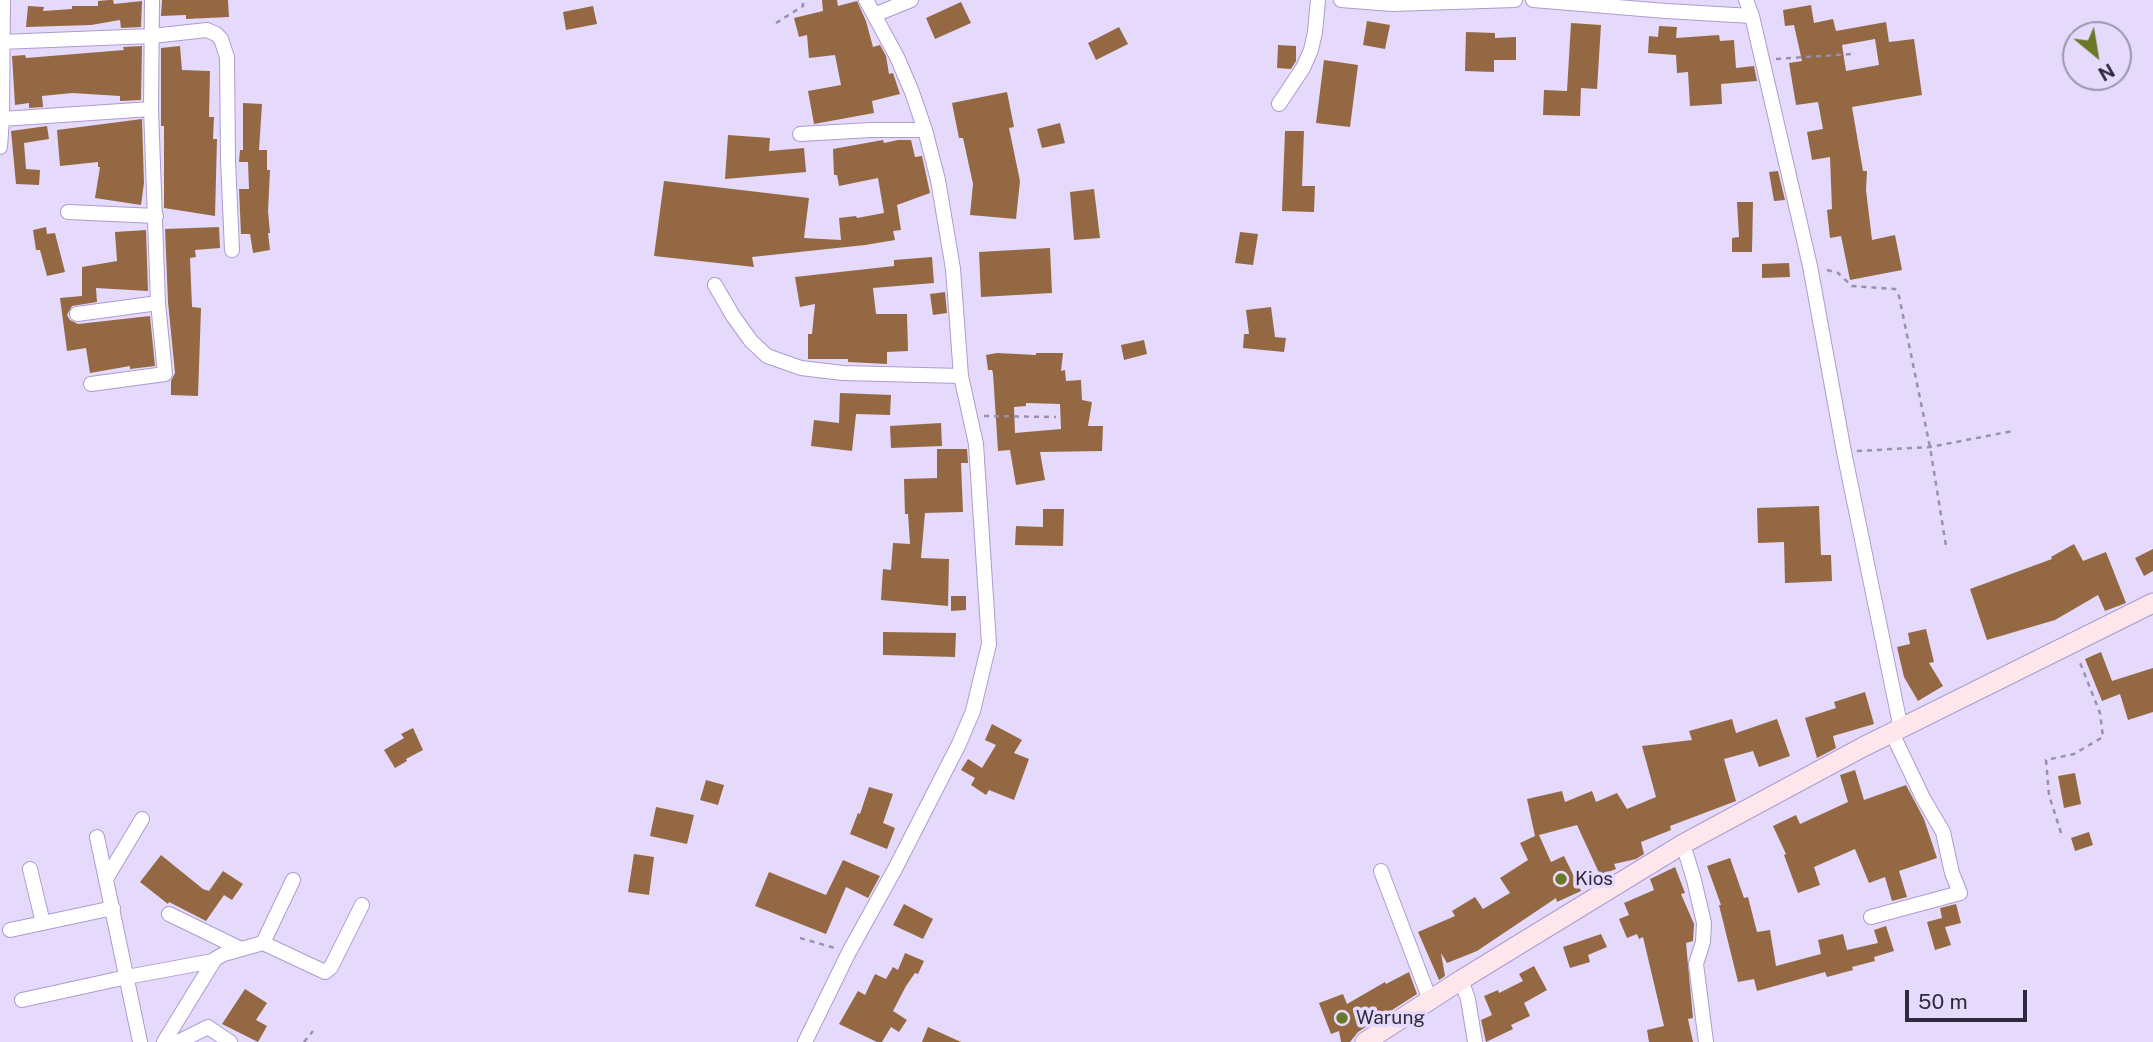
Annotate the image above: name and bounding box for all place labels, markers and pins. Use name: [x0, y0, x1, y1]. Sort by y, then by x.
place label: Kios: [1575, 868, 1613, 890]
marker: Kios: [1553, 871, 1569, 887]
place label: Warung: [1356, 1007, 1425, 1029]
marker: Warung: [1334, 1010, 1350, 1026]

